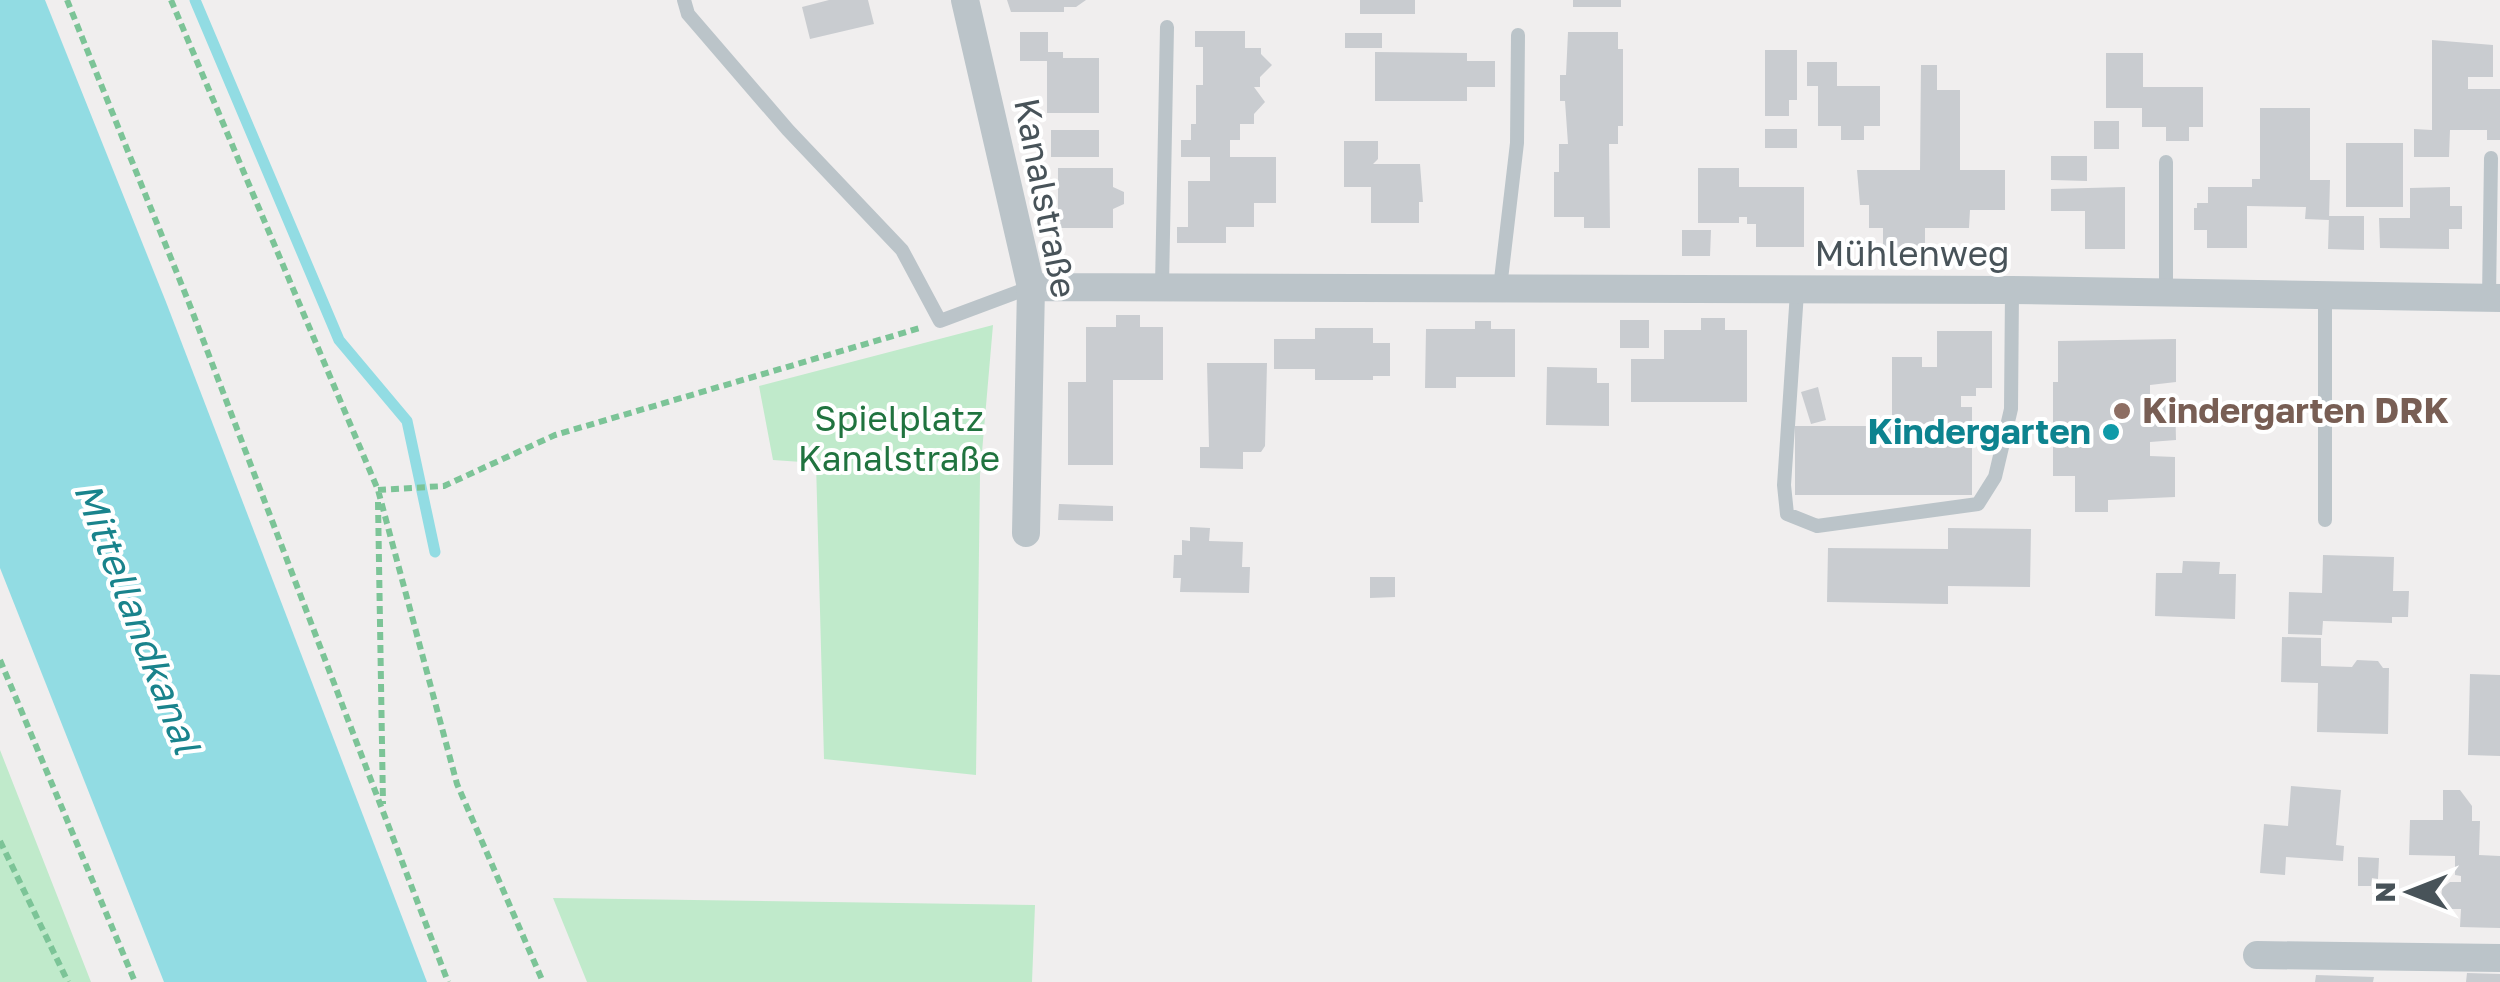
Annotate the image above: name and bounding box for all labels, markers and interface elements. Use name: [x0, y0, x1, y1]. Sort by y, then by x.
street label: Kanalstraße: [1006, 95, 1086, 301]
street label: Mühlenweg: [1815, 232, 2009, 274]
place label: Kindergarten DRK: [2142, 389, 2449, 431]
park label: Spielplatz Kanalstraße: [798, 397, 1000, 479]
marker: Kindergarten DRK: [2111, 400, 2133, 422]
place label: Kindergarten: [1868, 410, 2091, 452]
marker: Kindergarten: [2100, 421, 2122, 443]
water label: Mittellandkanal: [66, 475, 211, 761]
north arrow: [2360, 842, 2460, 942]
text: N: [2368, 881, 2401, 903]

